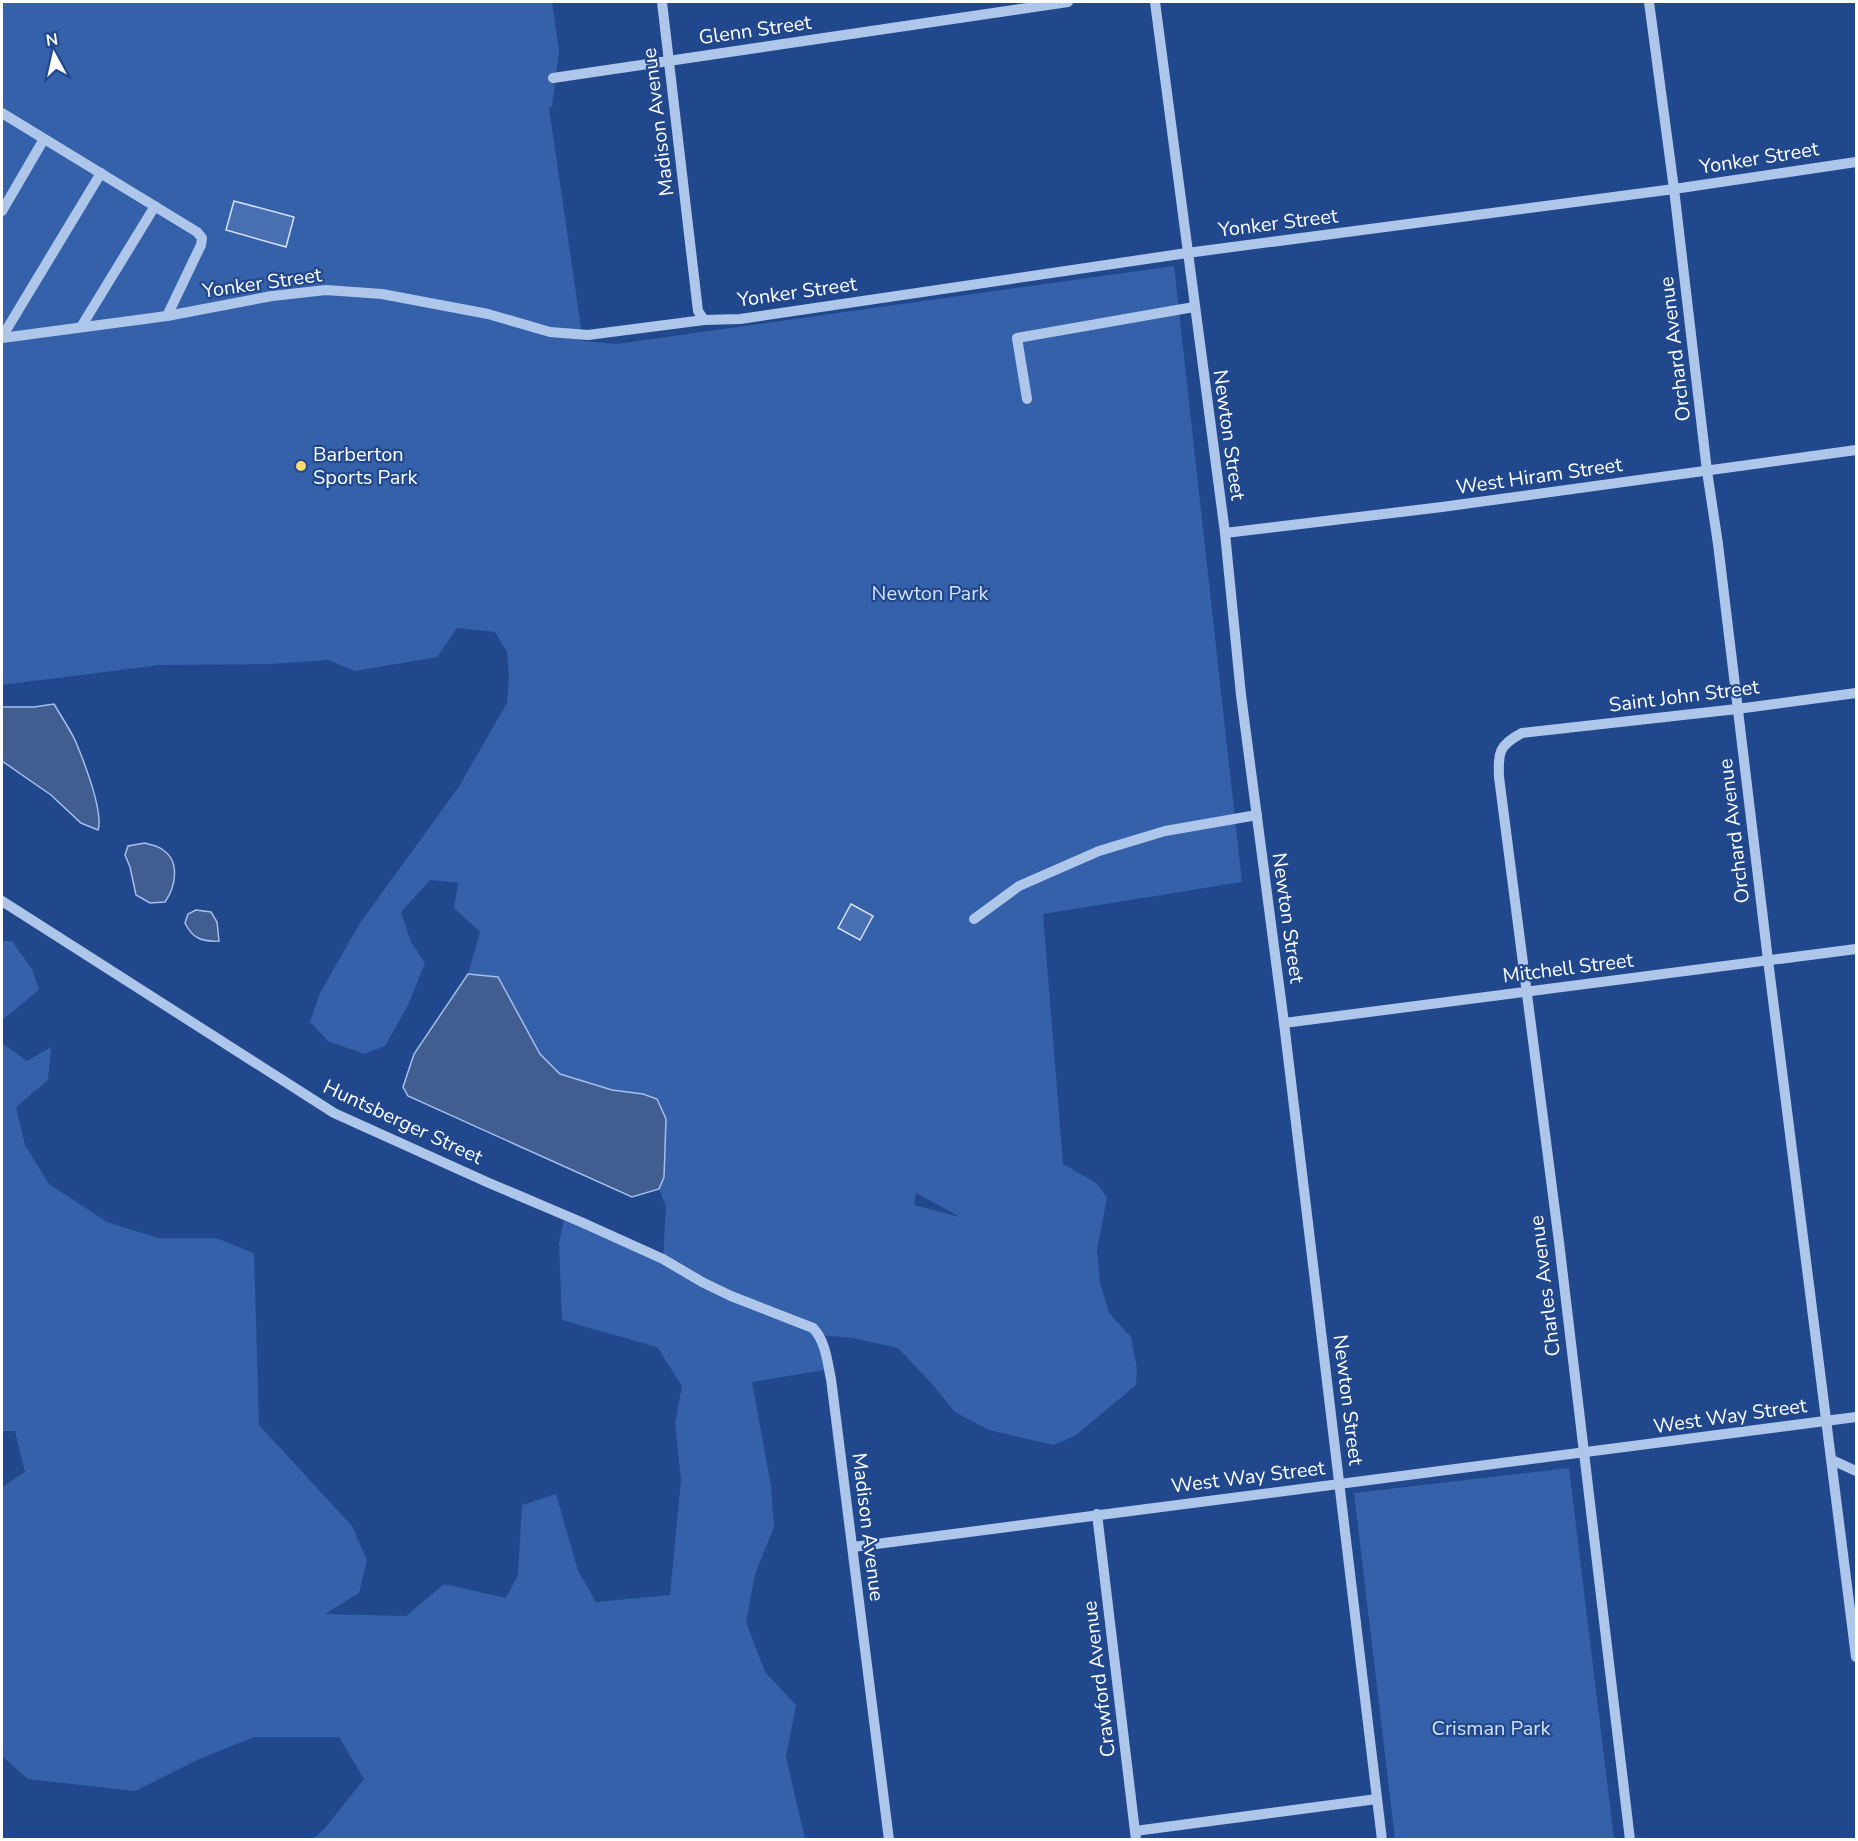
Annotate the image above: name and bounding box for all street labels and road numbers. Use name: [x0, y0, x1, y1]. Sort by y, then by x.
street label: Glenn Street: [697, 9, 814, 51]
street label: Madison Avenue: [636, 46, 680, 198]
street label: Yonker Street: [1697, 135, 1821, 181]
street label: Yonker Street: [1216, 202, 1340, 244]
street label: Yonker Street: [200, 261, 324, 305]
street label: Yonker Street: [735, 270, 859, 314]
street label: Orchard Avenue: [1653, 275, 1697, 423]
street label: Newton Street: [1206, 368, 1252, 503]
street label: West Hiram Street: [1454, 451, 1625, 501]
street label: Saint John Street: [1607, 673, 1762, 719]
street label: Orchard Avenue: [1712, 757, 1756, 905]
street label: Newton Street: [1265, 851, 1311, 986]
street label: Mitchell Street: [1501, 946, 1636, 989]
street label: Huntsberger Street: [319, 1073, 488, 1171]
street label: Charles Avenue: [1523, 1214, 1567, 1358]
street label: Newton Street: [1327, 1333, 1370, 1468]
street label: West Way Street: [1652, 1392, 1809, 1440]
street label: Madison Avenue: [846, 1451, 890, 1603]
street label: West Way Street: [1170, 1454, 1327, 1500]
street label: Crawford Avenue: [1076, 1599, 1122, 1759]

